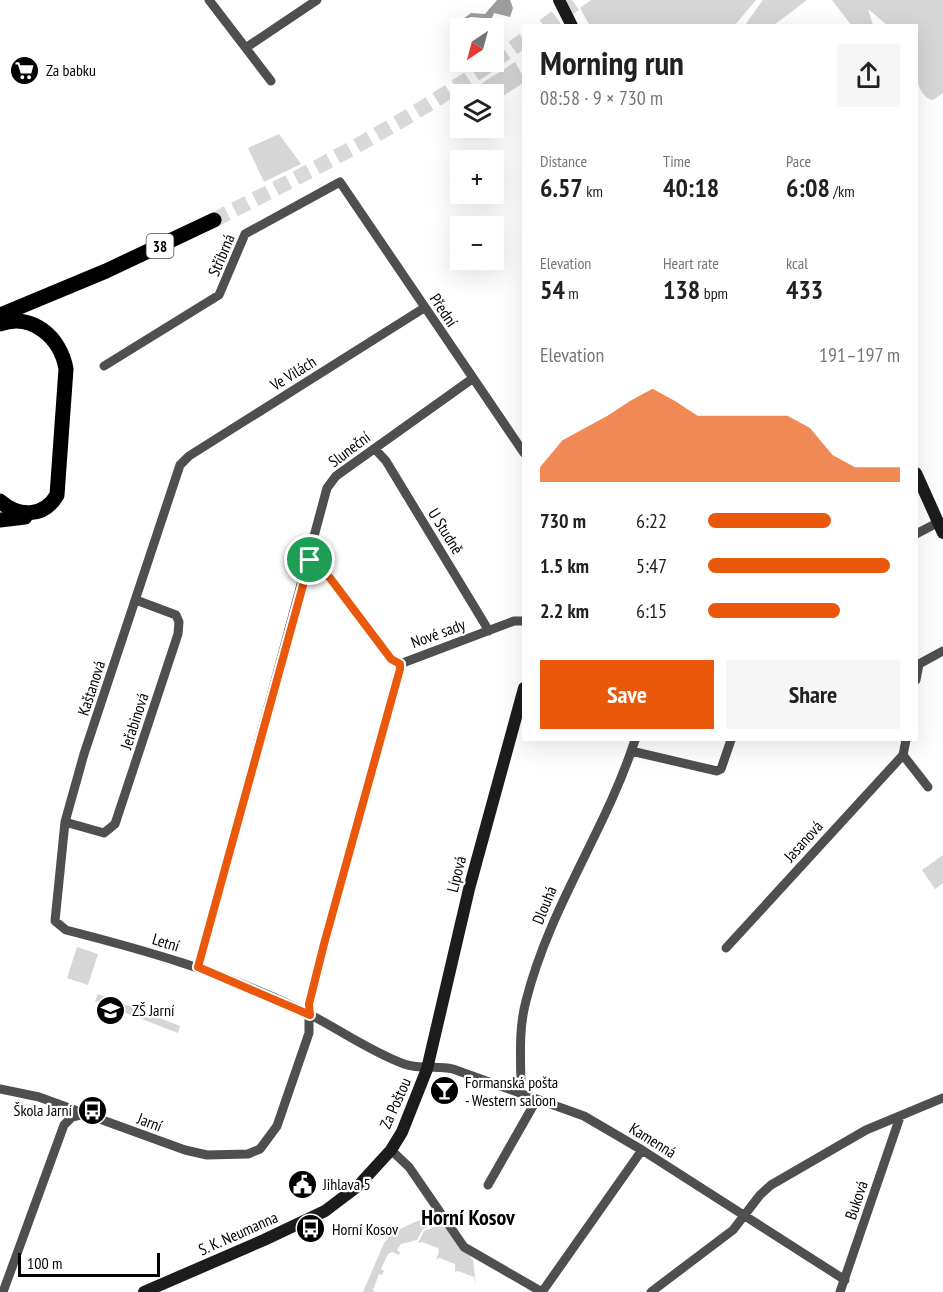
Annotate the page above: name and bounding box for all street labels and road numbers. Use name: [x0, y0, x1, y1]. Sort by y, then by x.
street label: Stříbrná: [203, 231, 239, 279]
road number: 38: [146, 234, 174, 258]
street label: Přední: [426, 290, 463, 331]
street label: Ve Vilách: [266, 351, 319, 395]
street label: Sluneční: [324, 426, 374, 471]
street label: U Studně: [424, 504, 468, 558]
street label: Nové sady: [408, 614, 468, 652]
street label: Kaštanová: [73, 658, 109, 718]
street label: Jeřabinová: [115, 690, 152, 753]
street label: Jasanová: [779, 816, 827, 866]
street label: Lípová: [442, 854, 470, 894]
street label: Dlouhá: [527, 883, 561, 927]
street label: Letní: [150, 928, 183, 956]
street label: Za Poštou: [375, 1074, 415, 1132]
street label: Jarní: [134, 1108, 166, 1136]
street label: Kamenná: [626, 1118, 680, 1162]
street label: Buková: [840, 1178, 872, 1222]
street label: S. K. Neumanna: [195, 1207, 281, 1259]

